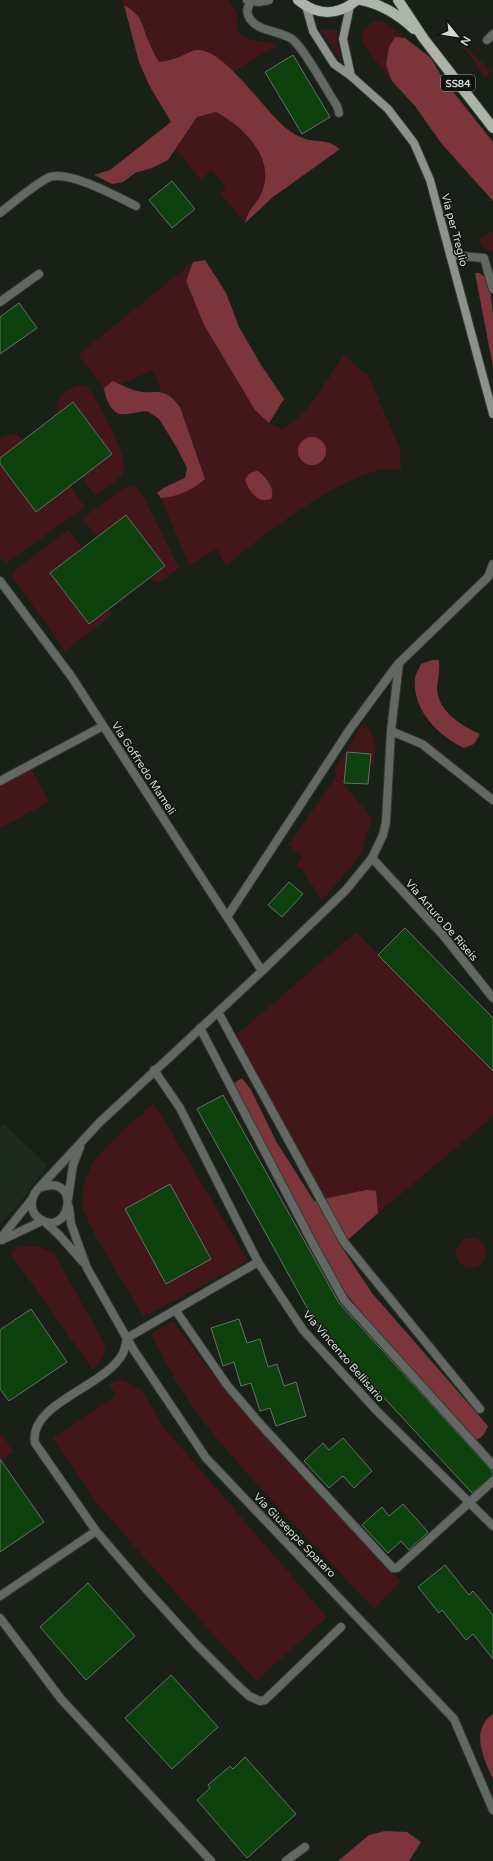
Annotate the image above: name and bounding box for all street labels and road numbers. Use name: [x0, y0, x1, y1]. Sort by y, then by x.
road number: SS84: [441, 75, 475, 91]
street label: Via per Treglio: [439, 192, 471, 268]
street label: Via Goffredo Mameli: [109, 719, 178, 817]
street label: Via Arturo De Riseis: [403, 877, 480, 964]
street label: Via Vincenzo Bellisario: [300, 1308, 387, 1405]
street label: Via Giuseppe Spataro: [251, 1490, 339, 1580]

